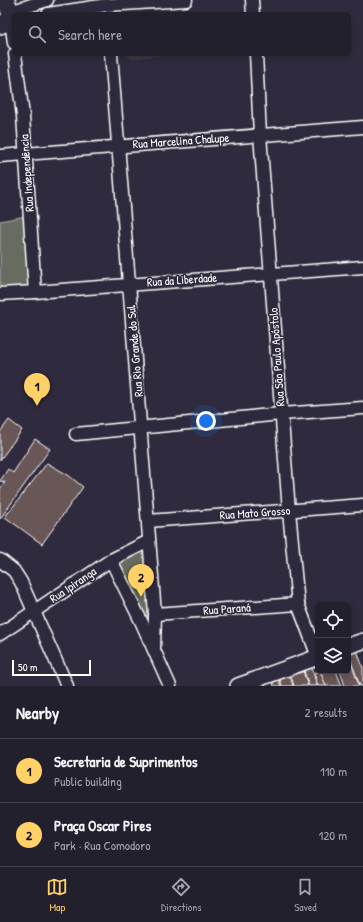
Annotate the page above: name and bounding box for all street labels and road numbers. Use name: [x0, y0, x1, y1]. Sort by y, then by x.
street label: Rua Marcelina Chalupe: [132, 129, 230, 152]
street label: Rua Independência: [15, 133, 38, 212]
street label: Rua da Liberdade: [146, 269, 218, 290]
street label: Rua Rio Grande do Sul: [122, 304, 147, 398]
street label: Rua São Paulo Apóstolo: [265, 307, 288, 407]
street label: Rua Mato Grosso: [219, 502, 291, 523]
street label: Rua Ipiranga: [46, 563, 100, 606]
street label: Rua Paraná: [203, 598, 252, 619]

